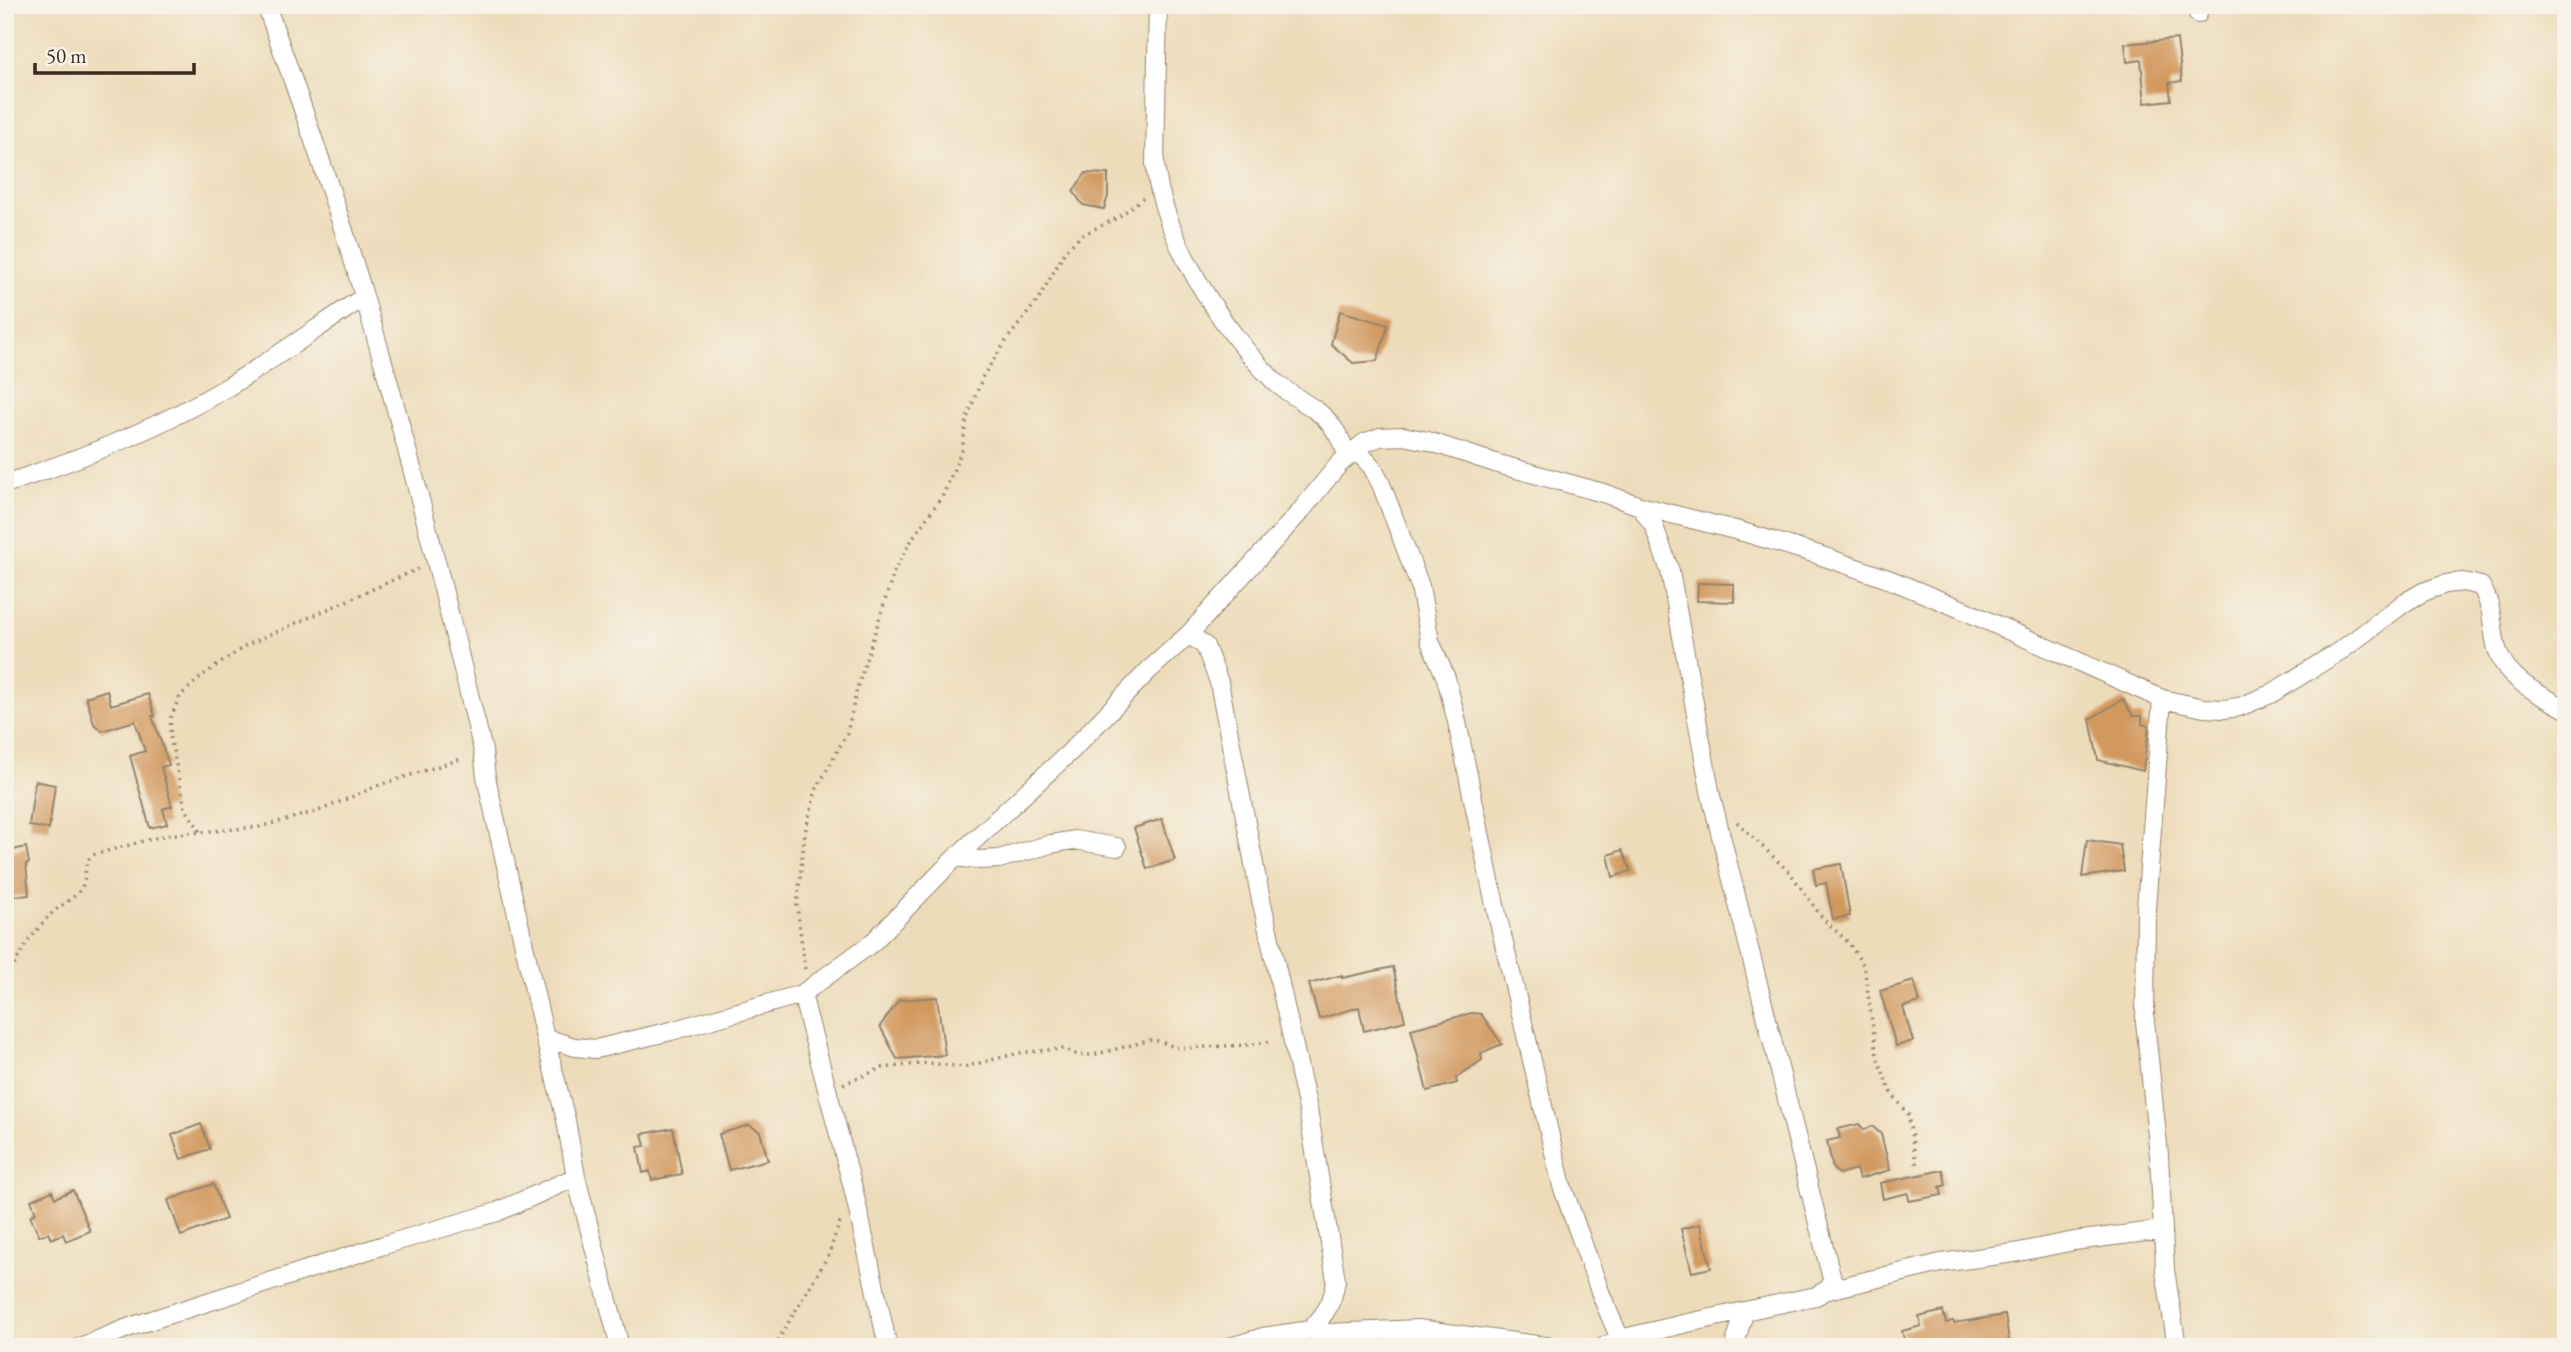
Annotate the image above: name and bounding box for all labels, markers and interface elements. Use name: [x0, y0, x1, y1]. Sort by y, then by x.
scale bar: [35, 32, 194, 76]
text: 50 m: [46, 42, 87, 69]

